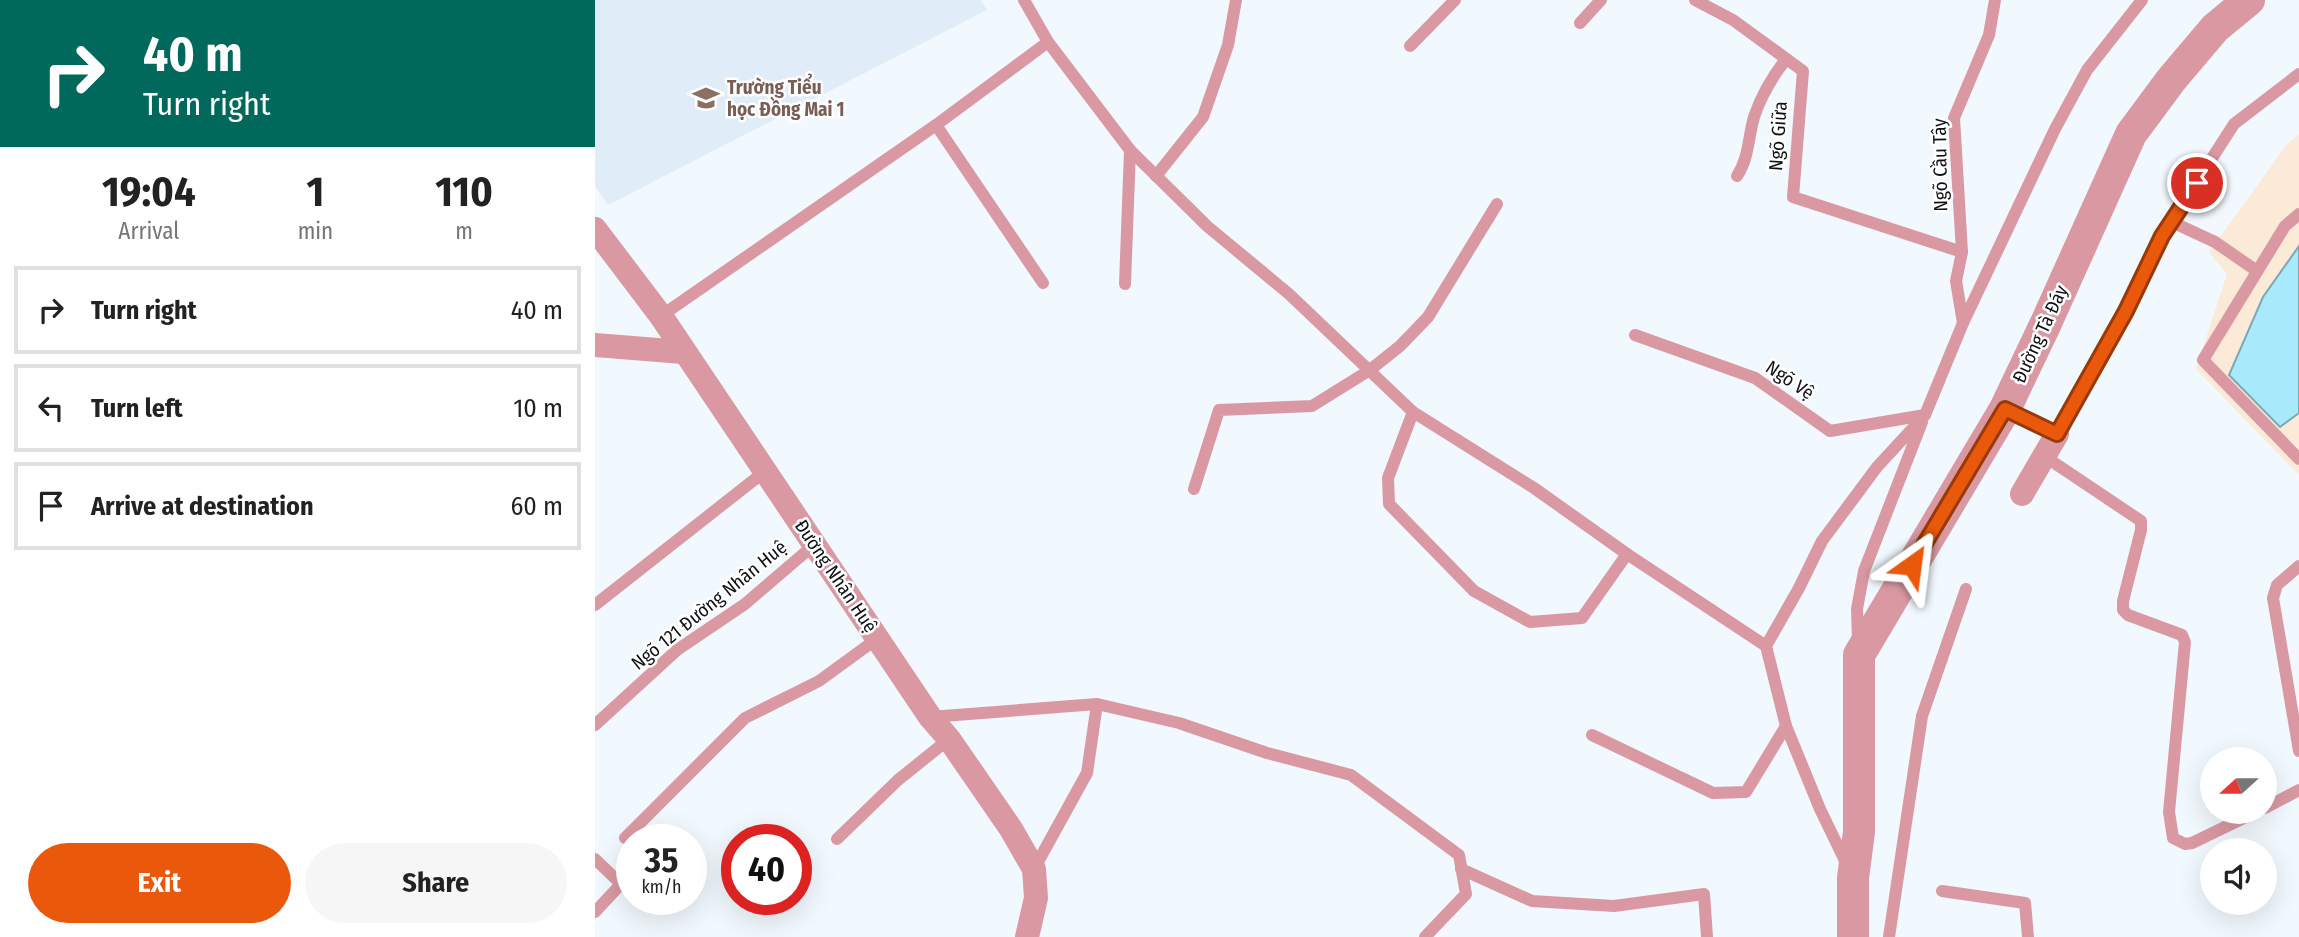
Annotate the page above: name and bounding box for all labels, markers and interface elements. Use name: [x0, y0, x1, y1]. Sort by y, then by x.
text: 40 m: [143, 25, 243, 84]
icon: right: [28, 28, 119, 119]
place label: Trường Tiểu học Đồng Mai 1: [727, 73, 844, 121]
school or university icon: Trường Tiểu học Đồng Mai 1: [691, 83, 721, 113]
text: Turn right: [143, 85, 270, 123]
street label: Ngõ Giữa: [1764, 100, 1792, 172]
street label: Ngõ Cầu Tây: [1928, 118, 1952, 212]
pin: [2167, 153, 2227, 213]
icon: arrive: [2178, 164, 2216, 202]
text: 19:04: [102, 167, 196, 217]
text: 1: [307, 167, 324, 217]
text: 110: [435, 167, 493, 217]
text: Arrival: [118, 217, 179, 245]
text: min: [298, 217, 333, 245]
text: m: [455, 217, 473, 245]
street label: Đường Tà Đáy: [2007, 281, 2073, 387]
icon: right: [32, 291, 70, 329]
text: Turn right: [91, 295, 197, 326]
text: 40 m: [511, 295, 563, 326]
street label: Ngõ Vệ: [1762, 356, 1818, 404]
icon: left: [32, 389, 70, 427]
text: Turn left: [91, 393, 183, 424]
text: 10 m: [513, 393, 563, 424]
icon: arrive: [32, 487, 70, 525]
text: Arrive at destination: [91, 491, 314, 522]
text: 60 m: [510, 491, 563, 522]
street label: Đường Nhân Huệ: [790, 515, 882, 637]
position arrow: [1875, 528, 1949, 602]
street label: Ngõ 121 Đường Nhân Huệ: [627, 535, 791, 675]
north arrow: [2200, 747, 2277, 824]
map controls: [2200, 747, 2277, 915]
speed limit sign: 40: [721, 824, 812, 915]
button: sound: [2200, 838, 2277, 915]
text: 35: [645, 839, 678, 881]
button: Exit: [28, 843, 291, 923]
button: Share: [305, 843, 567, 923]
text: km/h: [641, 876, 682, 898]

